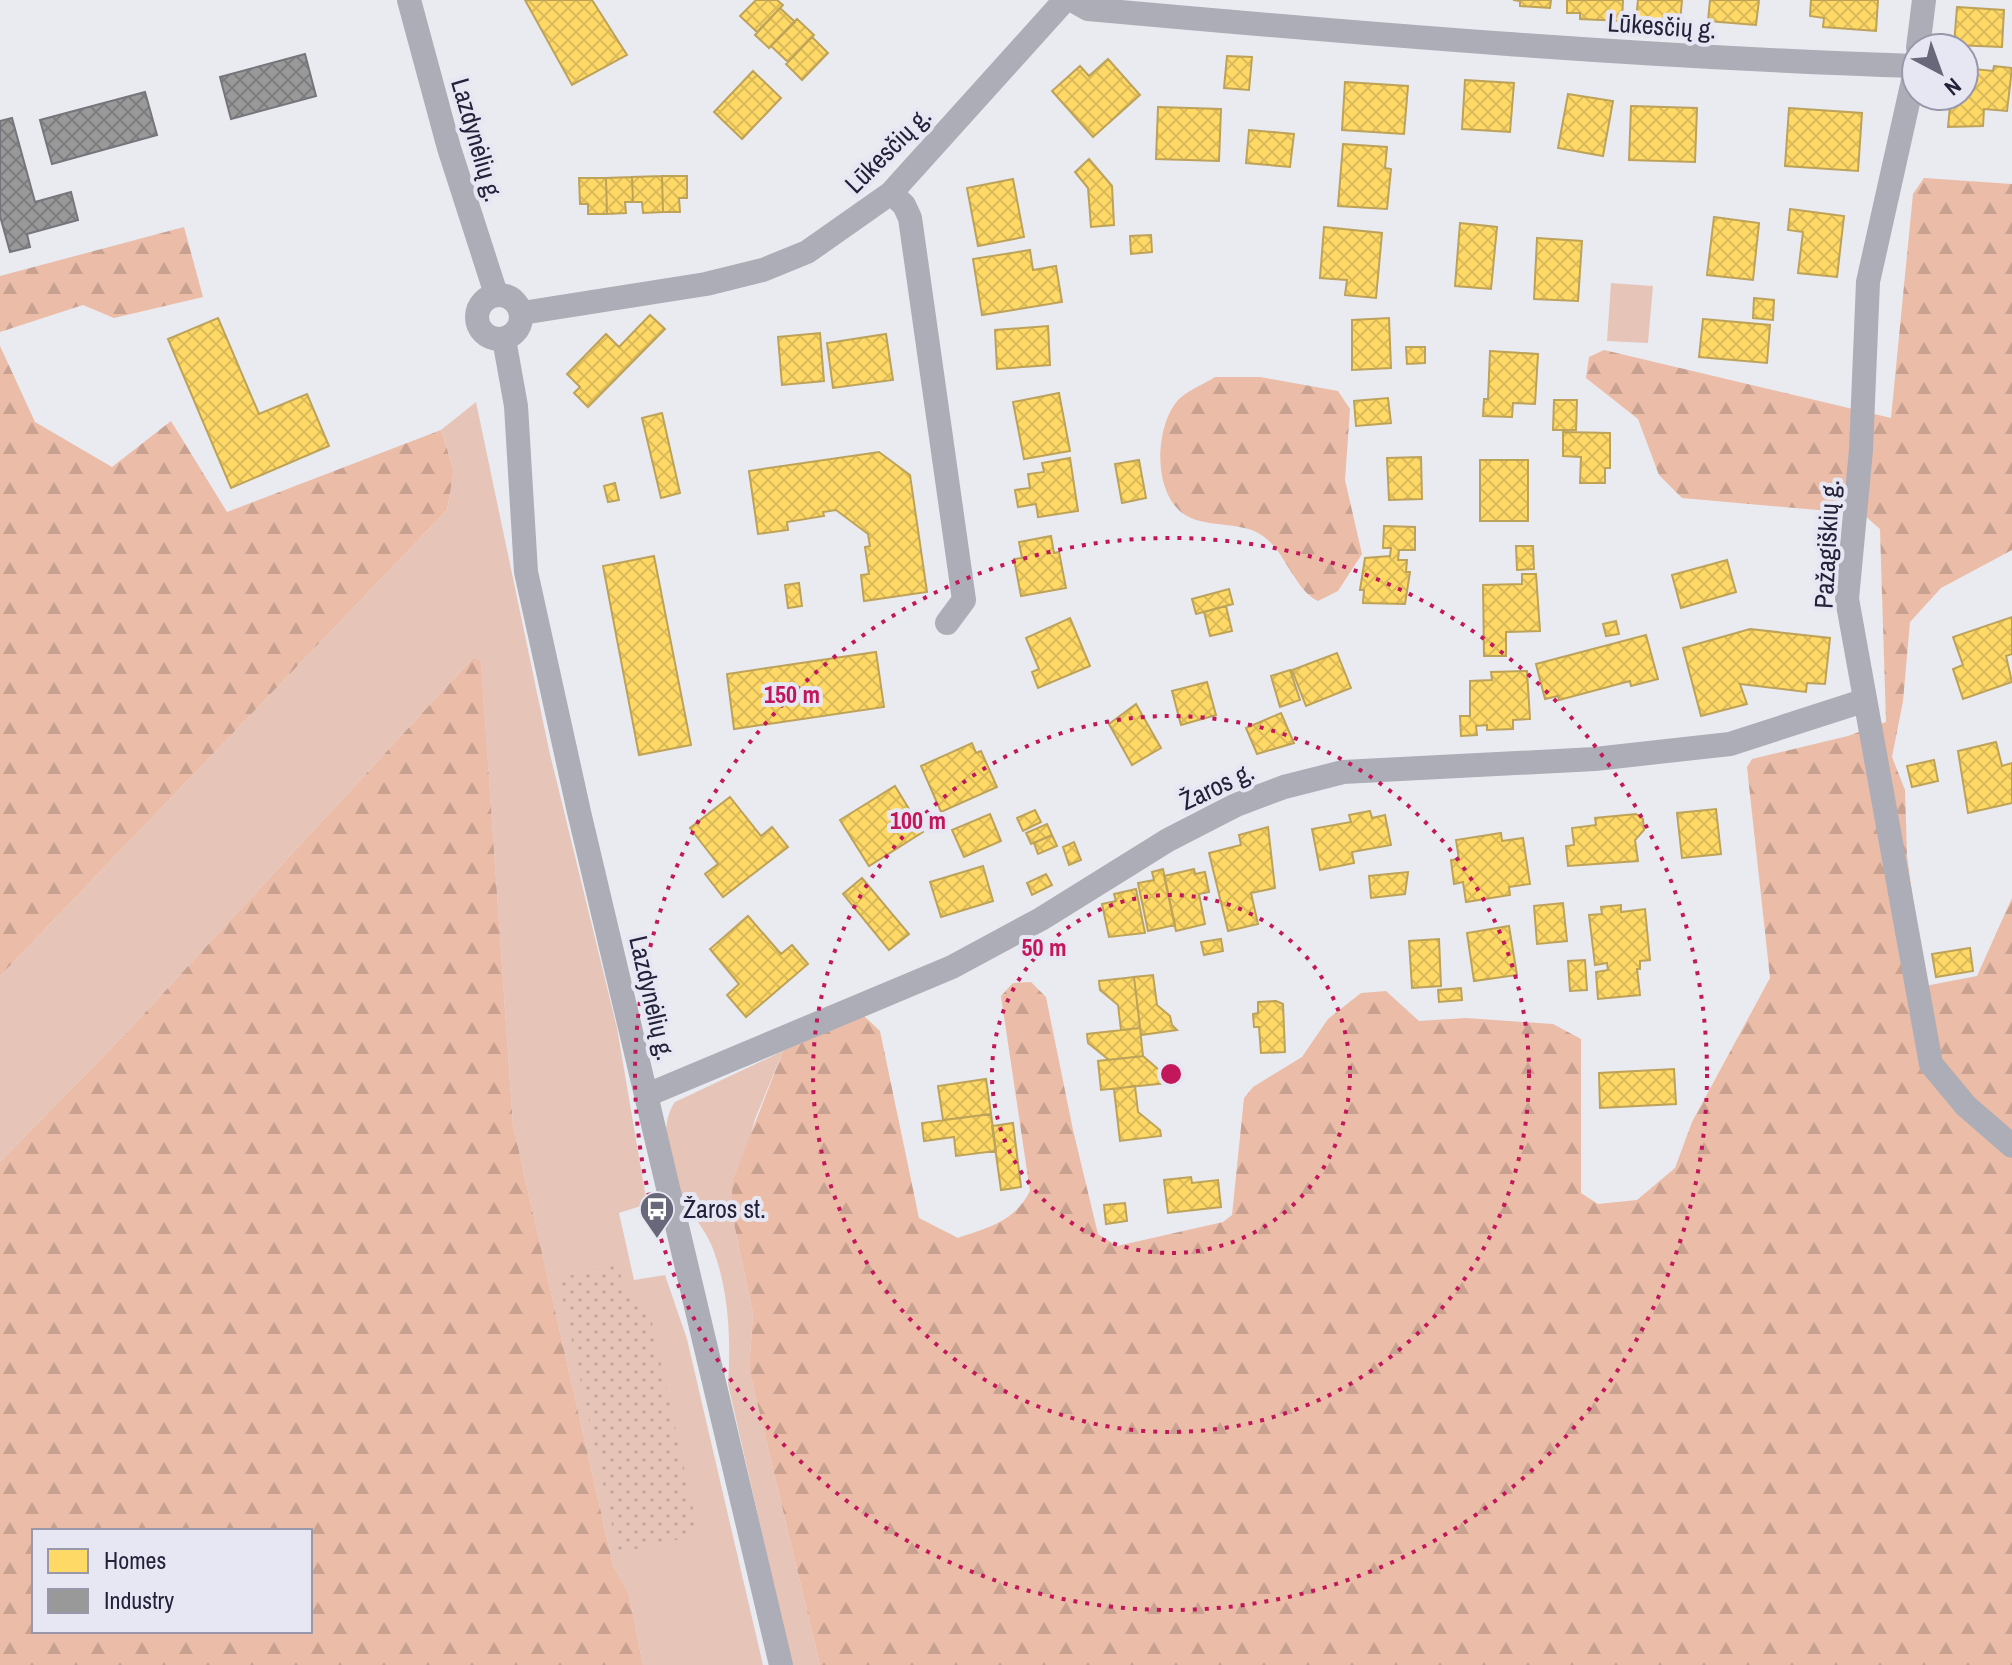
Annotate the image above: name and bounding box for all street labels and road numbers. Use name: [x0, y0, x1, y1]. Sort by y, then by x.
street label: Lūkesčių g.: [1606, 4, 1718, 47]
street label: Lazdynėlių g.: [443, 74, 512, 206]
street label: Lūkesčių g.: [837, 99, 939, 201]
street label: Pažagiškių g.: [1806, 479, 1847, 609]
street label: Žaros g.: [1174, 753, 1260, 818]
street label: Lazdynėlių g.: [621, 932, 684, 1064]

